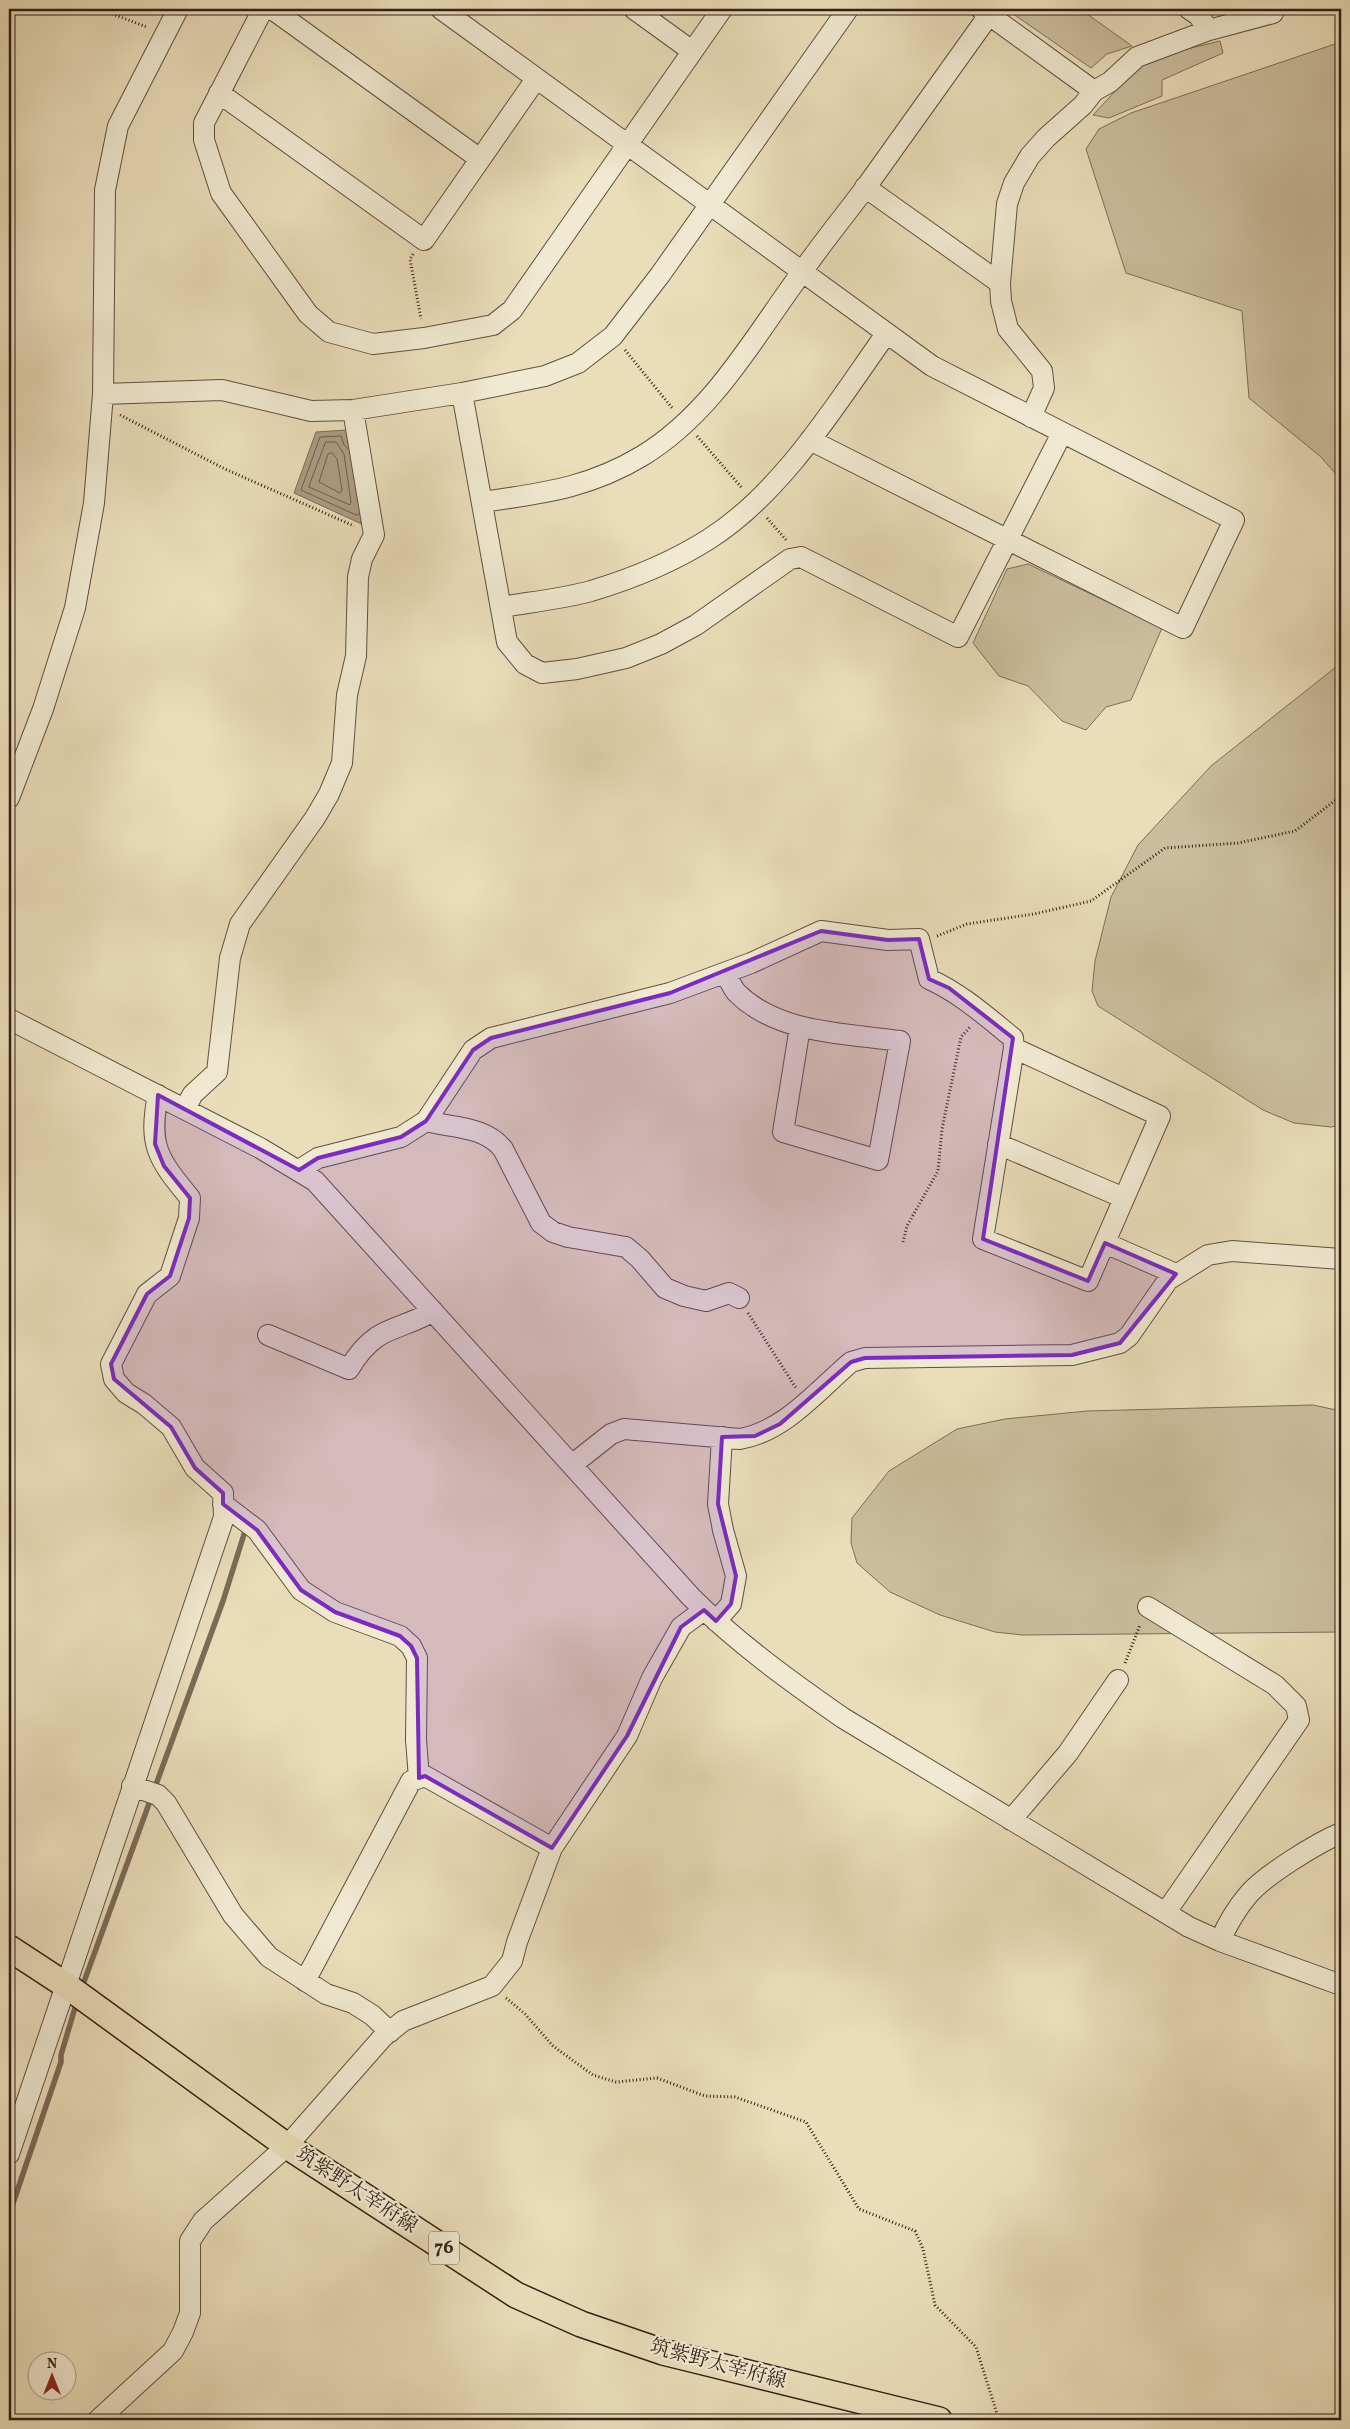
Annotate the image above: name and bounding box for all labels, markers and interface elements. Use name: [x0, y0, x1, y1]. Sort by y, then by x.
street label: 筑紫野太宰府線: [290, 2141, 422, 2241]
road number: 76: [429, 2232, 459, 2264]
street label: 筑紫野太宰府線: [647, 2333, 789, 2397]
north arrow: [28, 2352, 78, 2402]
text: N: [47, 2355, 57, 2374]

